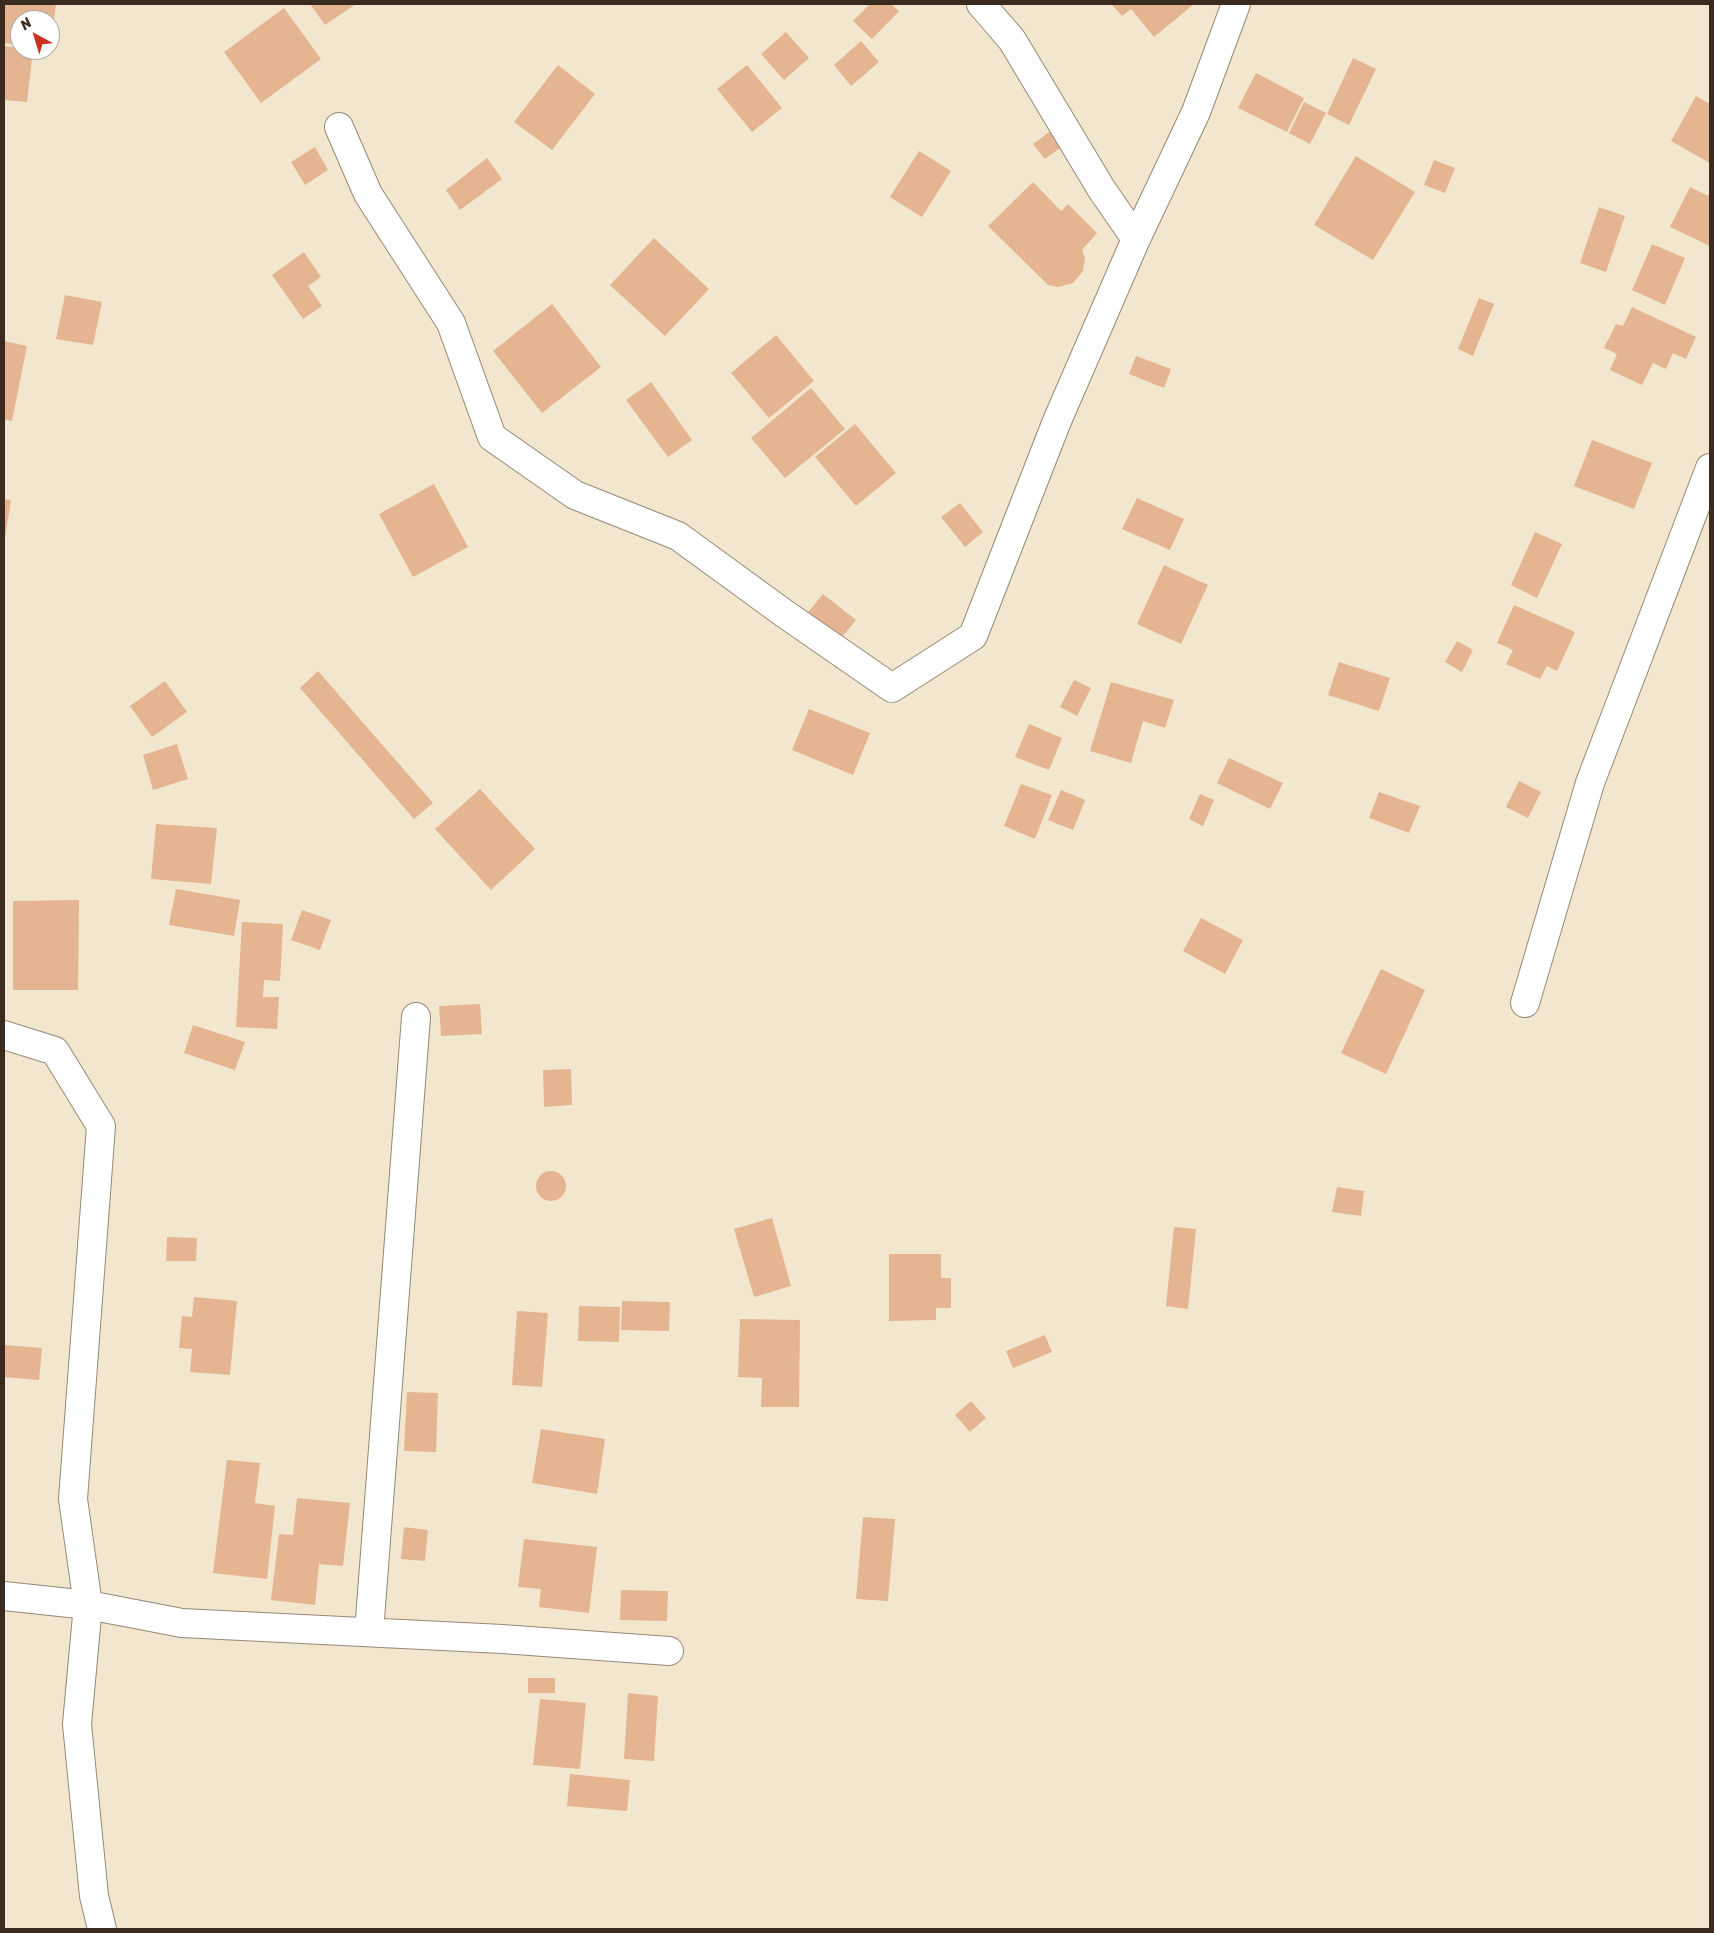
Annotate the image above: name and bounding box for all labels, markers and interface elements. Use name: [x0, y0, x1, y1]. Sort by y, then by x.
north arrow: [10, 10, 60, 60]
text: N: [14, 11, 38, 37]

